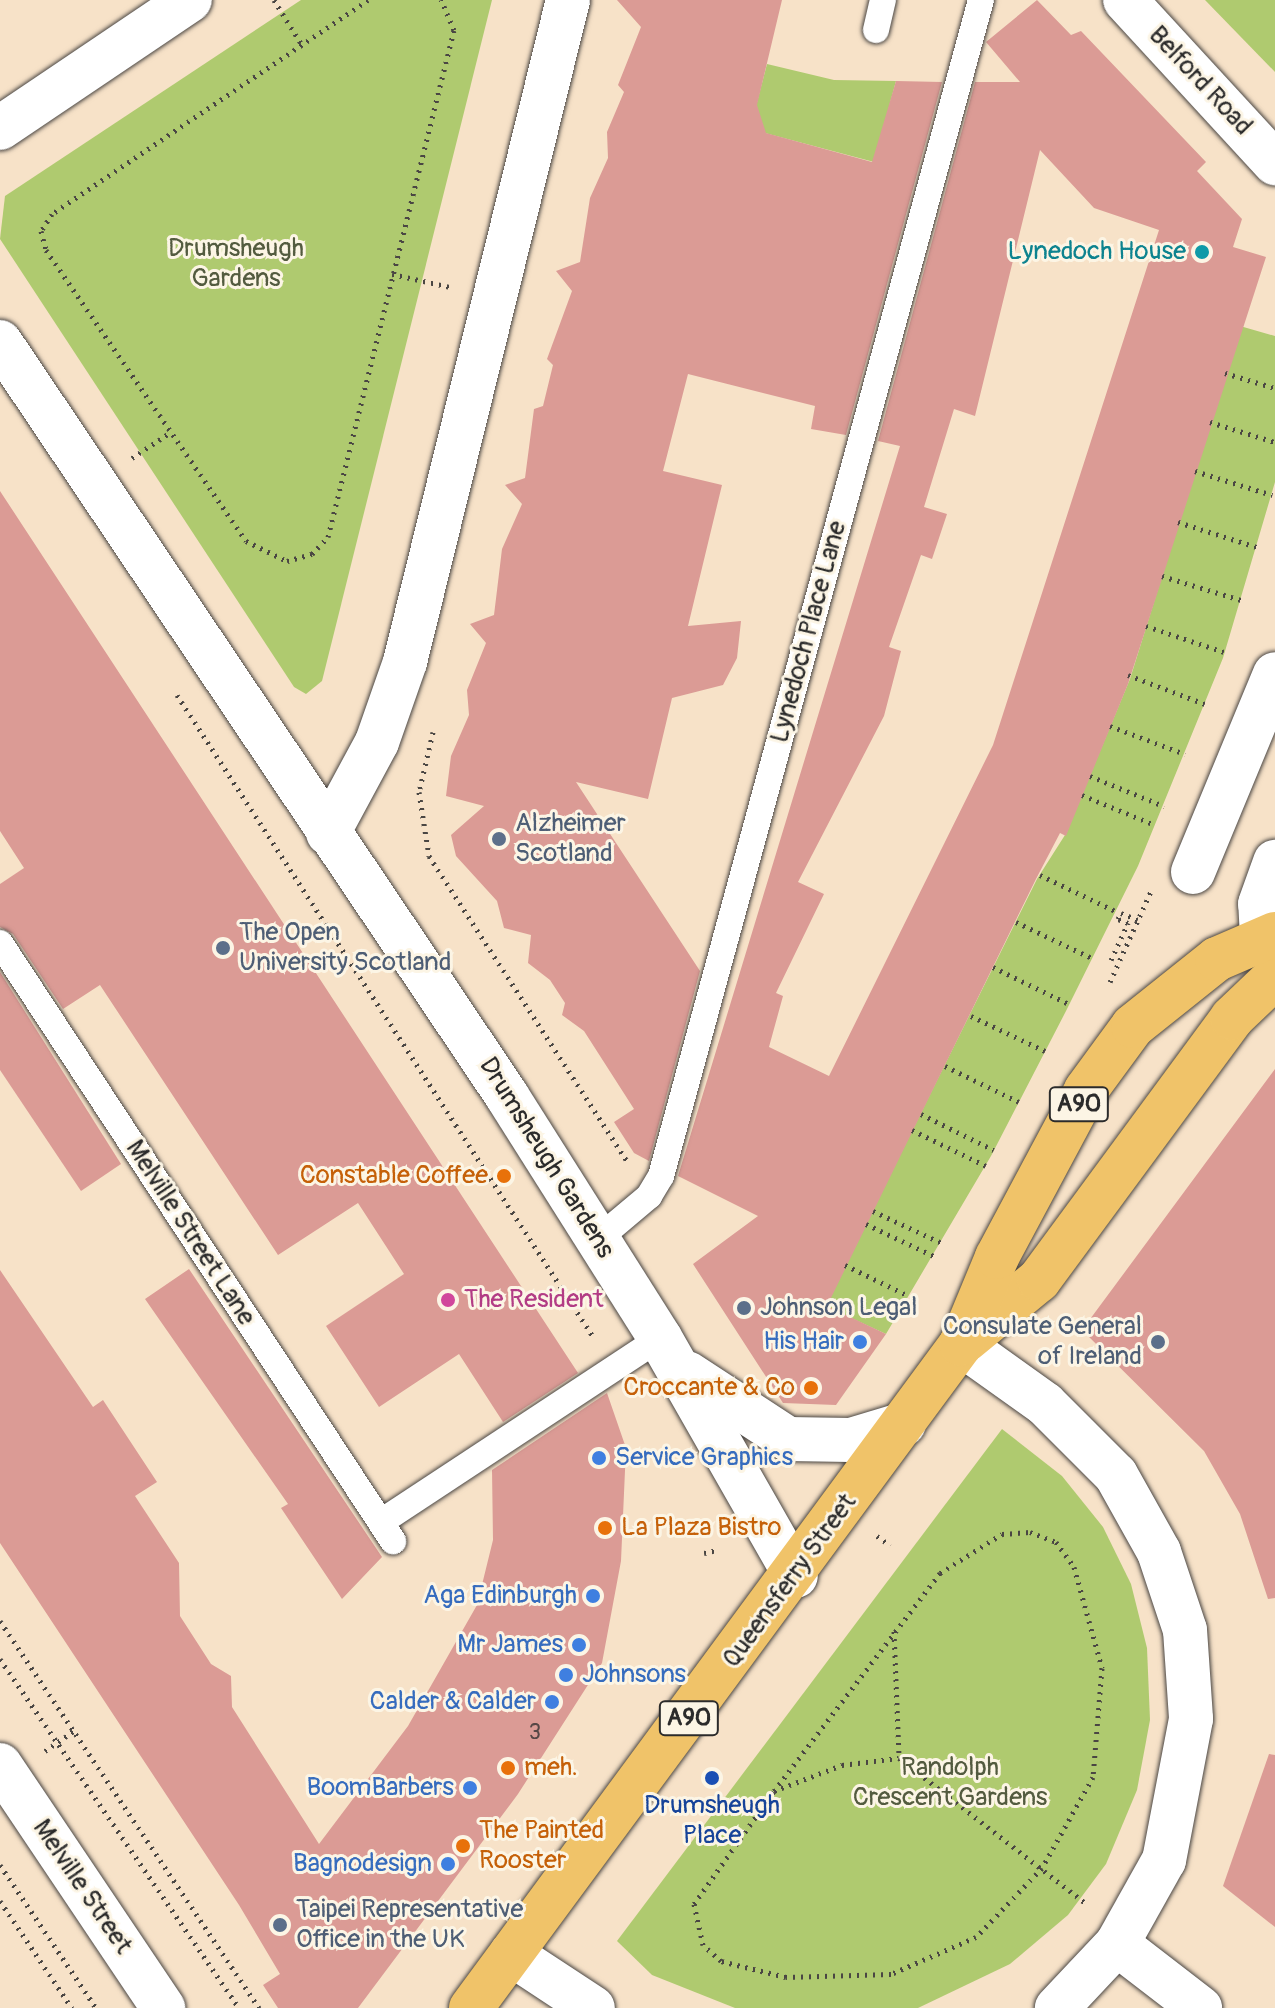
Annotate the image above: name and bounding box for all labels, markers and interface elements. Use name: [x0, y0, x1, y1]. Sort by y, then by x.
street label: Belford Road: [1142, 20, 1258, 142]
park label: Drumsheugh Gardens: [168, 233, 304, 294]
place label: Lynedoch House: [1008, 236, 1186, 268]
marker: Lynedoch House: [1193, 243, 1211, 261]
street label: Lynedoch Place Lane: [764, 518, 854, 746]
place label: Alzheimer Scotland: [515, 808, 626, 870]
marker: Alzheimer Scotland: [490, 830, 508, 848]
place label: The Open University Scotland: [239, 917, 451, 978]
marker: The Open University Scotland: [214, 939, 232, 957]
street label: Drumsheugh Gardens: [472, 1052, 620, 1264]
road number: A90: [1047, 1084, 1111, 1124]
street label: Melville Street Lane: [118, 1135, 262, 1331]
place label: Constable Coffee: [300, 1160, 488, 1192]
marker: Constable Coffee: [495, 1167, 513, 1185]
place label: The Resident: [464, 1284, 603, 1316]
marker: The Resident: [439, 1291, 457, 1309]
place label: Johnson Legal: [760, 1292, 917, 1324]
marker: Johnson Legal: [735, 1299, 753, 1317]
place label: Consulate General of Ireland: [943, 1311, 1142, 1372]
place label: His Hair: [763, 1326, 844, 1358]
marker: His Hair: [851, 1333, 869, 1351]
marker: Consulate General of Ireland: [1149, 1333, 1167, 1351]
place label: Croccante & Co: [623, 1372, 795, 1404]
marker: Croccante & Co: [802, 1379, 820, 1397]
place label: Service Graphics: [615, 1442, 793, 1474]
marker: Service Graphics: [590, 1449, 608, 1467]
street label: Queensferry Street: [716, 1488, 864, 1674]
place label: La Plaza Bistro: [621, 1512, 781, 1544]
marker: La Plaza Bistro: [596, 1519, 614, 1537]
place label: Aga Edinburgh: [423, 1580, 577, 1612]
marker: Aga Edinburgh: [584, 1587, 602, 1605]
place label: Mr James: [457, 1629, 563, 1661]
marker: Mr James: [570, 1636, 588, 1654]
place label: Johnsons: [582, 1659, 686, 1691]
marker: Johnsons: [557, 1666, 575, 1684]
place label: Calder & Calder: [370, 1686, 536, 1718]
marker: Calder & Calder: [543, 1693, 561, 1711]
road number: A90: [657, 1698, 721, 1738]
house number: 3: [529, 1720, 541, 1746]
place label: meh.: [524, 1752, 578, 1784]
park label: Randolph Crescent Gardens: [853, 1752, 1047, 1814]
marker: meh.: [499, 1759, 517, 1777]
marker: Drumsheugh Place: [703, 1769, 721, 1787]
place label: BoomBarbers: [306, 1772, 454, 1804]
marker: BoomBarbers: [461, 1779, 479, 1797]
place label: Drumsheugh Place: [644, 1790, 780, 1852]
street label: Melville Street: [26, 1814, 138, 1960]
place label: The Painted Rooster: [479, 1815, 604, 1876]
marker: The Painted Rooster: [454, 1837, 472, 1855]
place label: Bagnodesign: [293, 1848, 432, 1880]
marker: Bagnodesign: [439, 1855, 457, 1873]
place label: Taipei Representative Office in the UK: [296, 1894, 523, 1956]
marker: Taipei Representative Office in the UK: [271, 1916, 289, 1934]

